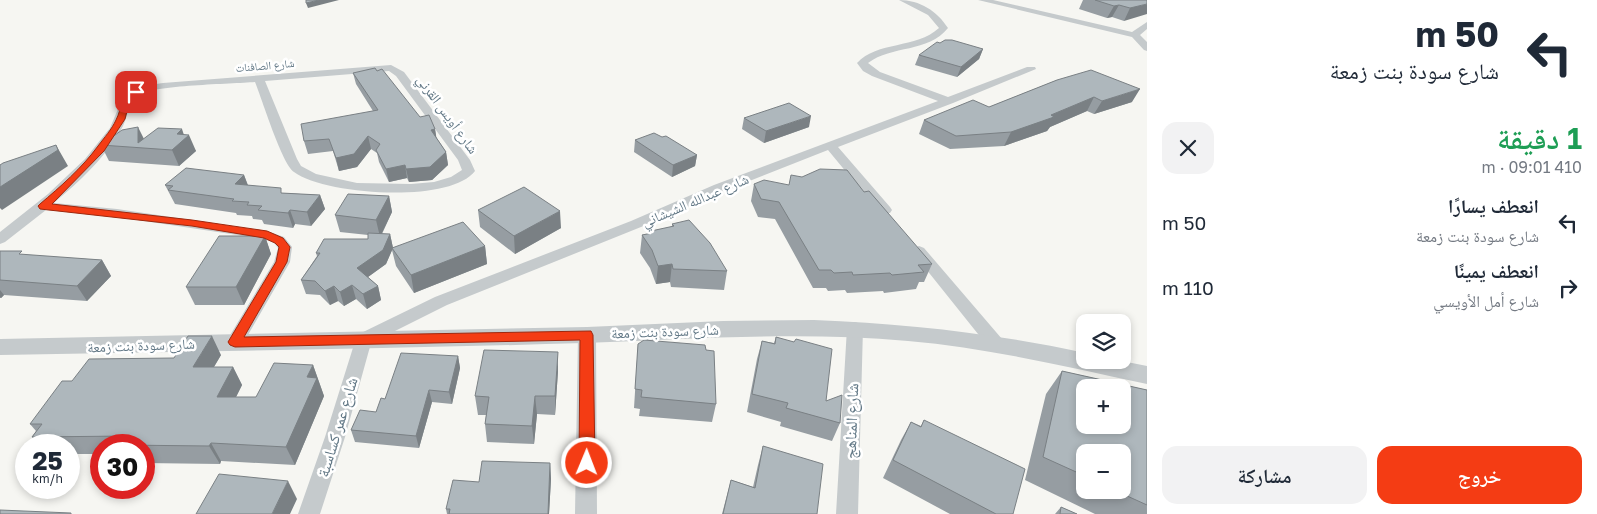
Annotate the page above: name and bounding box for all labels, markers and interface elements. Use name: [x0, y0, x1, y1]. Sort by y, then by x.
text: 50 m: [1415, 13, 1499, 55]
icon: left: [1517, 20, 1582, 85]
street label: شارع الصافنات: [235, 56, 295, 75]
text: شارع سودة بنت زمعة: [1330, 57, 1499, 84]
pin: [115, 71, 157, 113]
street label: شارع أويس القرني: [411, 71, 482, 159]
icon: arrive: [122, 78, 150, 106]
text: 1 دقيقة: [1497, 120, 1582, 156]
button: close: [1162, 122, 1214, 174]
text: 410 m · 09:01: [1481, 157, 1582, 177]
street label: شارع عبدالله الشيشاني: [639, 170, 752, 233]
text: انعطف يسارًا: [1448, 194, 1539, 217]
icon: left: [1554, 209, 1582, 237]
text: 50 m: [1162, 211, 1206, 234]
text: شارع سودة بنت زمعة: [1416, 226, 1539, 246]
text: انعطف يمينًا: [1454, 259, 1539, 282]
icon: right: [1554, 274, 1582, 302]
text: 110 m: [1162, 276, 1214, 299]
text: شارع أمل الأويسي: [1433, 291, 1539, 311]
map controls: [1076, 314, 1131, 499]
button: layers: [1076, 314, 1131, 369]
street label: شارع سودة بنت زمعة: [611, 321, 719, 343]
street label: شارع سودة بنت زمعة: [87, 335, 195, 357]
street label: شارع عمر كساسبة: [312, 375, 363, 480]
button: +: [1076, 379, 1131, 434]
street label: شارع المناهج: [840, 383, 863, 459]
speed limit sign: 30: [90, 434, 155, 499]
position arrow: [560, 436, 612, 488]
button: −: [1076, 444, 1131, 499]
text: 25: [32, 445, 63, 476]
button: مشاركة: [1162, 446, 1367, 504]
button: خروج: [1377, 446, 1582, 504]
text: km/h: [32, 471, 63, 486]

